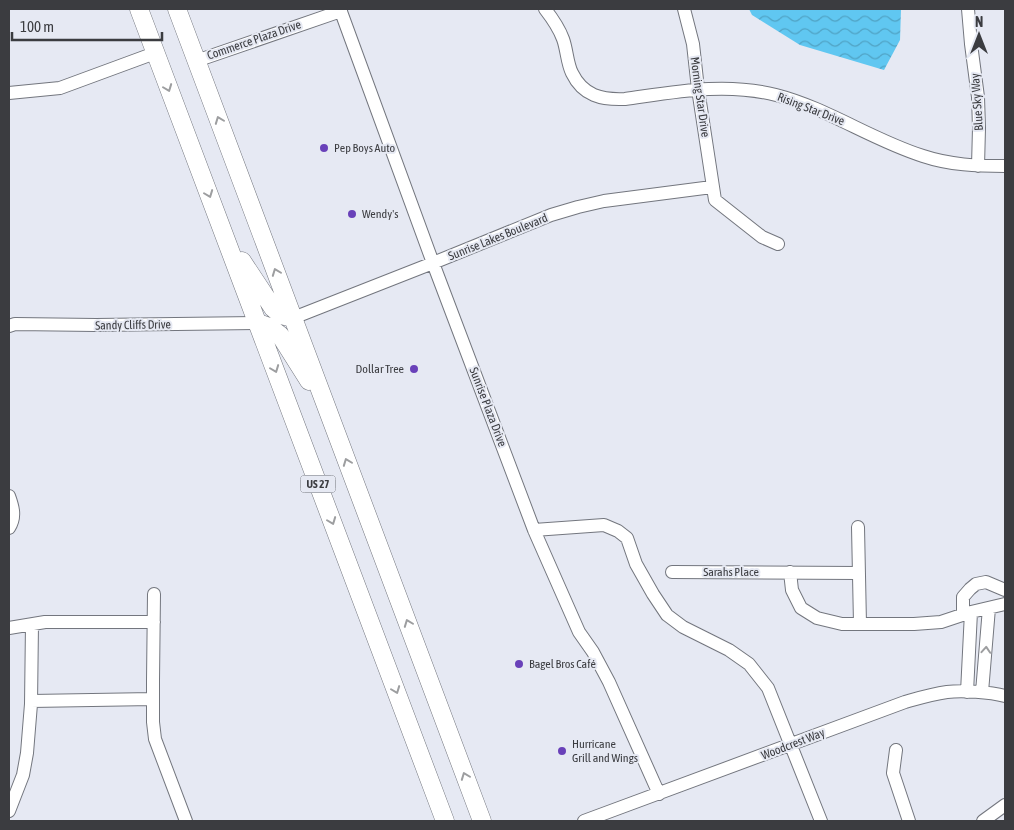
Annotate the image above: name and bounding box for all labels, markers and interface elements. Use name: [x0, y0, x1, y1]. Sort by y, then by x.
scale bar: [12, 10, 162, 42]
north arrow: [954, 10, 1004, 60]
text: N: [975, 14, 983, 30]
street label: Commerce Plaza Drive: [205, 17, 303, 63]
text: 100 m: [20, 18, 54, 35]
street label: Morning Star Drive: [687, 56, 713, 138]
street label: Blue Sky Way: [968, 73, 986, 131]
one-way arrow: [163, 83, 173, 91]
street label: Rising Star Drive: [775, 90, 847, 128]
one-way arrow: [215, 116, 225, 125]
place label: Pep Boys Auto: [334, 141, 396, 155]
marker: Pep Boys Auto: [318, 142, 330, 154]
one-way arrow: [203, 189, 213, 198]
place label: Wendy's: [362, 207, 398, 221]
marker: Wendy's: [346, 208, 358, 220]
street label: Sunrise Lakes Boulevard: [446, 211, 550, 263]
one-way arrow: [272, 268, 282, 277]
street label: Sandy Cliffs Drive: [95, 317, 171, 333]
place label: Dollar Tree: [356, 362, 404, 376]
marker: Dollar Tree: [408, 363, 420, 375]
one-way arrow: [269, 364, 279, 373]
street label: Sunrise Plaza Drive: [466, 365, 510, 449]
one-way arrow: [343, 458, 353, 466]
road number: US 27: [300, 476, 336, 492]
one-way arrow: [326, 516, 336, 525]
street label: Sarahs Place: [703, 565, 759, 579]
one-way arrow: [404, 620, 414, 628]
one-way arrow: [980, 646, 991, 654]
place label: Bagel Bros Café: [529, 657, 596, 671]
marker: Bagel Bros Café: [513, 658, 525, 670]
one-way arrow: [390, 685, 400, 694]
street label: Woodcrest Way: [759, 725, 827, 763]
place label: Hurricane Grill and Wings: [572, 737, 638, 765]
marker: Hurricane Grill and Wings: [556, 745, 568, 757]
one-way arrow: [461, 772, 471, 780]

